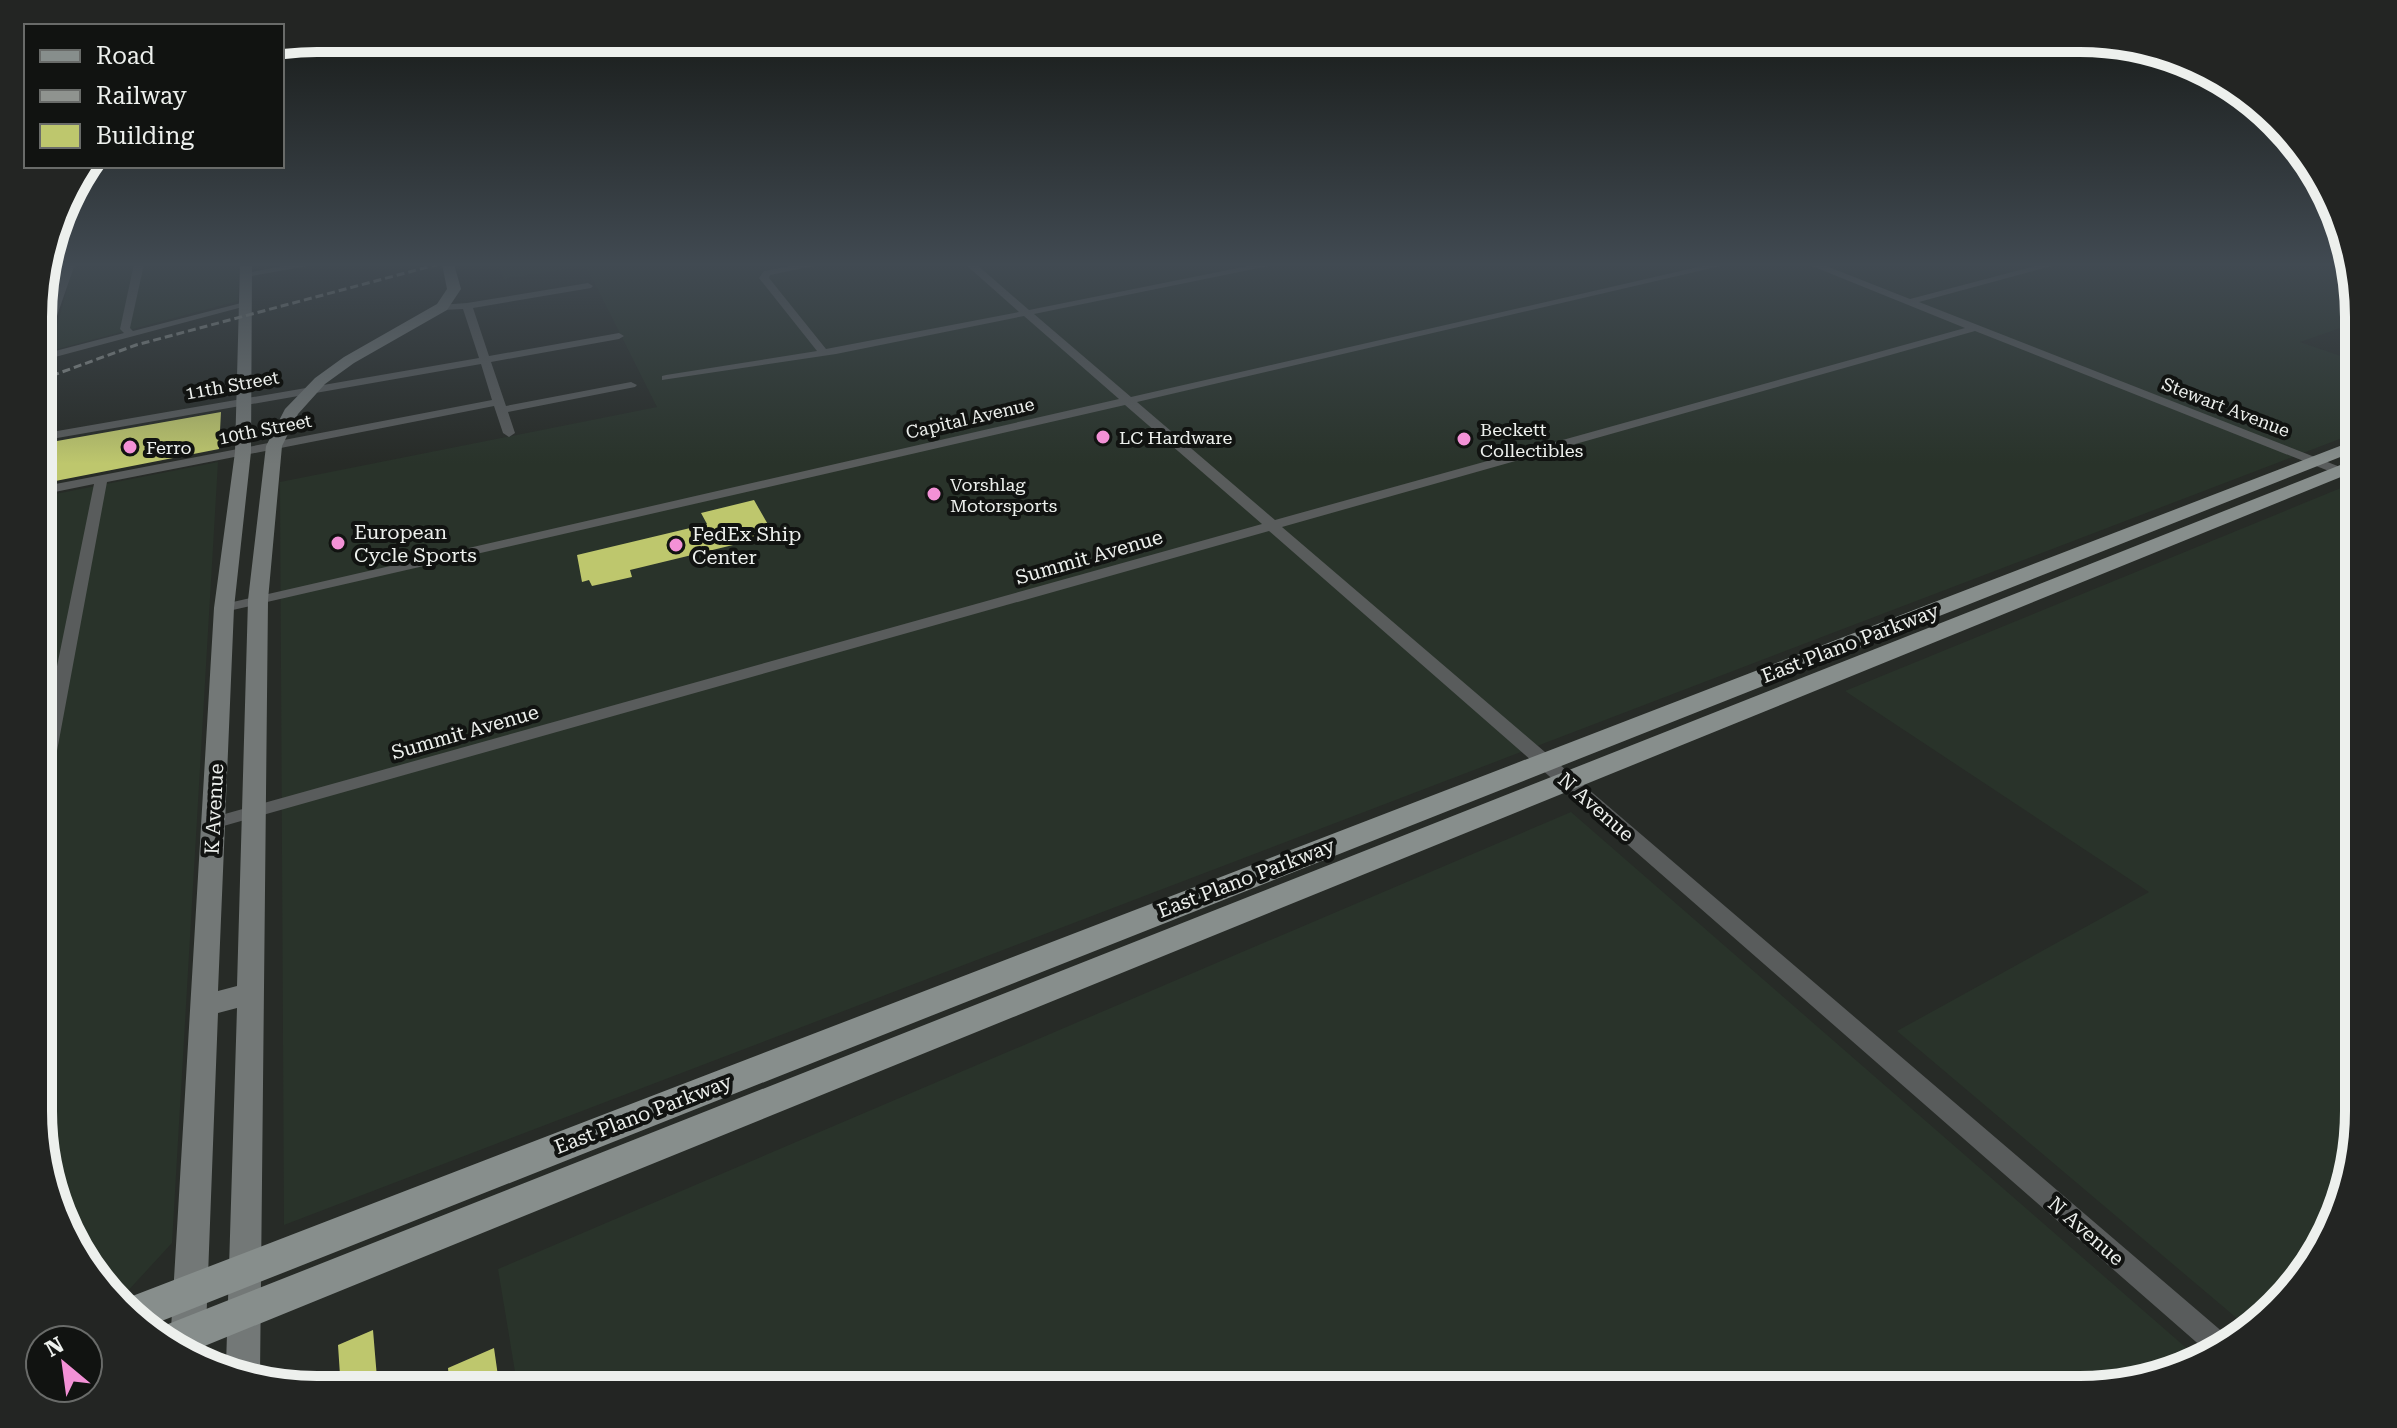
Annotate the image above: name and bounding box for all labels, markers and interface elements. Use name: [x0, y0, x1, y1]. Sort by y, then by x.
legend: [24, 24, 284, 168]
text: Road: [96, 42, 155, 70]
text: Railway: [96, 82, 187, 110]
text: Building: [96, 122, 194, 150]
street label: 11th Street: [184, 366, 281, 404]
street label: Stewart Avenue: [2159, 373, 2293, 441]
street label: Capital Avenue: [904, 393, 1036, 443]
street label: 10th Street: [217, 410, 314, 448]
place label: Beckett Collectibles: [1480, 419, 1583, 461]
place label: LC Hardware: [1119, 427, 1233, 448]
marker: LC Hardware: [1094, 428, 1112, 446]
marker: Beckett Collectibles: [1455, 430, 1473, 448]
place label: Ferro: [146, 437, 192, 458]
marker: Ferro: [121, 438, 139, 456]
place label: Vorshlag Motorsports: [950, 474, 1057, 516]
marker: Vorshlag Motorsports: [925, 485, 943, 503]
place label: European Cycle Sports: [354, 520, 477, 567]
place label: FedEx Ship Center: [692, 522, 801, 569]
street label: Summit Avenue: [1013, 525, 1165, 589]
marker: European Cycle Sports: [329, 534, 347, 552]
marker: FedEx Ship Center: [667, 536, 685, 554]
street label: East Plano Parkway: [1758, 598, 1942, 688]
street label: Summit Avenue: [389, 700, 541, 764]
street label: K Avenue: [200, 763, 228, 855]
street label: N Avenue: [1553, 768, 1639, 846]
street label: East Plano Parkway: [1154, 833, 1338, 923]
street label: East Plano Parkway: [551, 1069, 735, 1159]
street label: N Avenue: [2043, 1192, 2129, 1270]
north arrow: [24, 1324, 104, 1404]
text: N: [41, 1332, 68, 1362]

